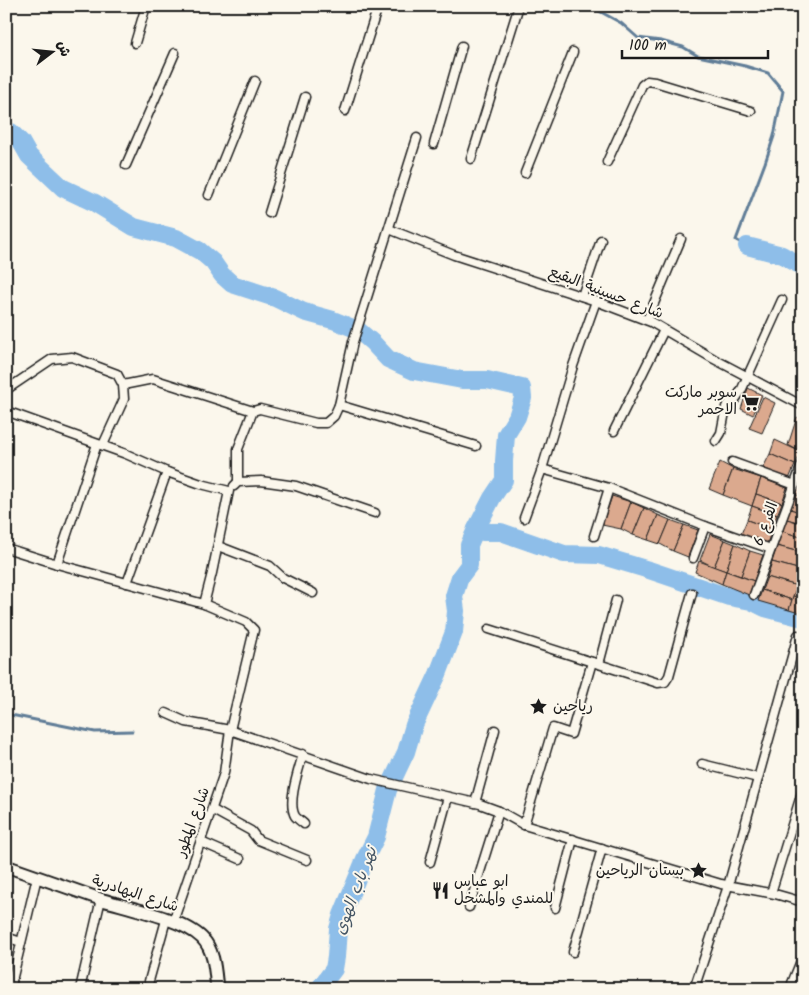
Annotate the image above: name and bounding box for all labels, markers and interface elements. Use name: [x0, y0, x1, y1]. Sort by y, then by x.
north arrow: [28, 28, 78, 78]
scale bar: [622, 28, 768, 60]
text: 100 m: [629, 34, 667, 58]
text: ش: [51, 38, 76, 59]
street label: شارع حسينية البقيع: [545, 260, 667, 326]
place label: سوبر ماركت الاحمر: [665, 381, 737, 422]
supermarket icon: سوبر ماركت الاحمر: [741, 392, 761, 412]
street label: الفرع 6: [747, 499, 785, 549]
place label: رياحين: [553, 695, 593, 719]
place icon: رياحين: [529, 697, 549, 717]
street label: شارع المطور: [169, 784, 217, 861]
water label: نهر باب الهوى: [328, 841, 385, 939]
place label: بستان الرياحين: [596, 859, 684, 883]
place icon: بستان الرياحين: [688, 861, 708, 881]
street label: شارع البهادرية: [89, 869, 181, 919]
place label: ابو عباس للمندي والمشخل: [454, 870, 553, 911]
restaurant icon: ابو عباس للمندي والمشخل: [430, 881, 450, 901]

